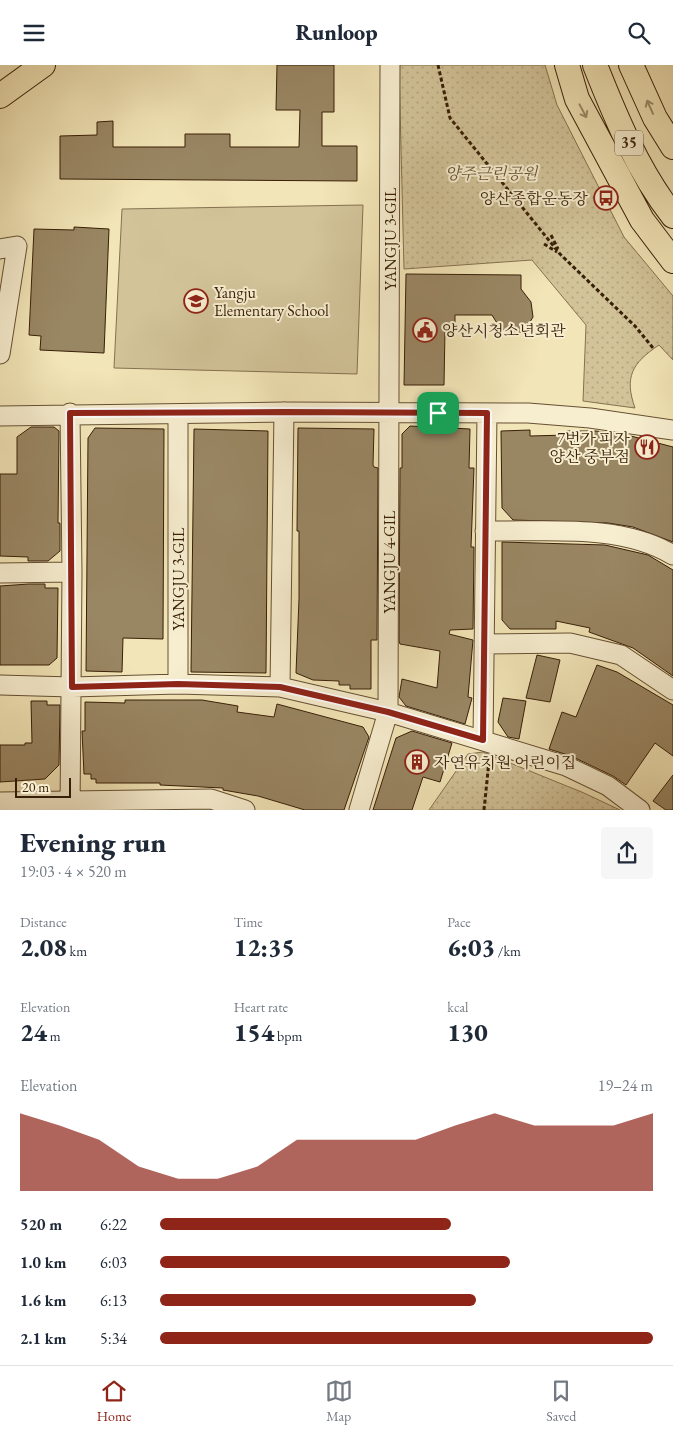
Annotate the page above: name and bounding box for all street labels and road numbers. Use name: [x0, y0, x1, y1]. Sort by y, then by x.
road number: 35: [615, 131, 643, 155]
street label: YANGJU 3-GIL: [380, 187, 401, 290]
street label: YANGJU 4-GIL: [379, 510, 400, 613]
street label: YANGJU 3-GIL: [168, 527, 189, 630]

